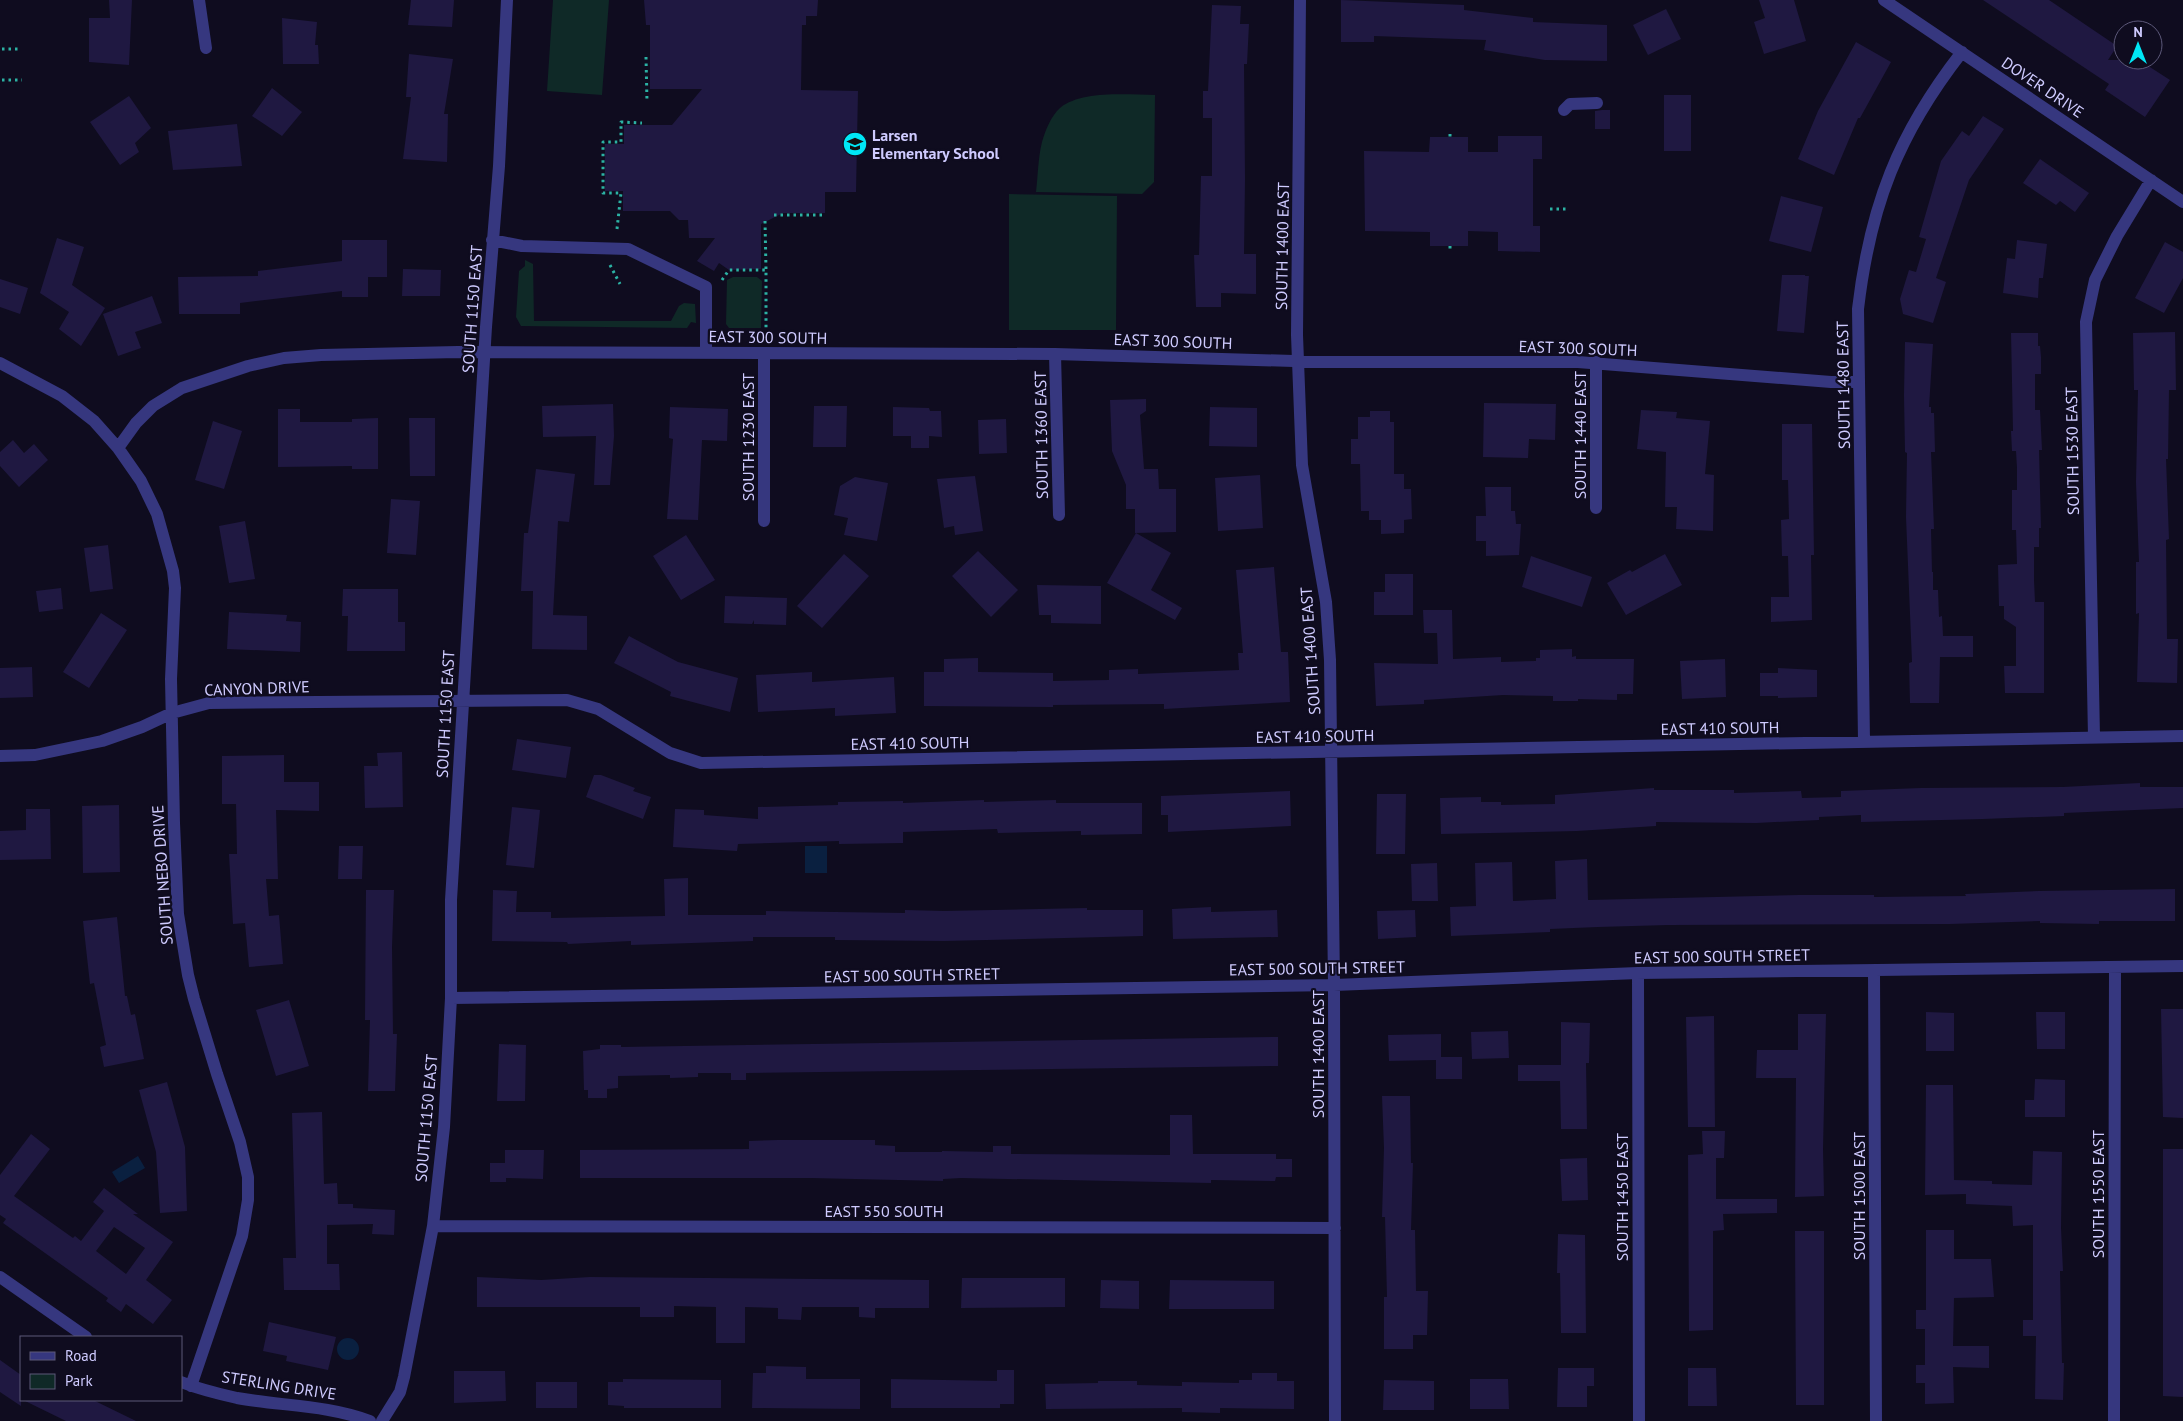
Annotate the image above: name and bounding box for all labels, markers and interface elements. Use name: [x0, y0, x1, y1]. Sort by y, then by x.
north arrow: [2113, 20, 2163, 70]
text: N: [2133, 23, 2143, 41]
street label: DOVER DRIVE: [1998, 52, 2088, 122]
place label: Larsen Elementary School: [872, 125, 999, 163]
school or university icon: Larsen Elementary School: [842, 131, 868, 157]
street label: SOUTH 1400 EAST: [1271, 182, 1293, 310]
street label: SOUTH 1150 EAST: [458, 244, 486, 374]
street label: SOUTH 1480 EAST: [1832, 321, 1854, 449]
street label: EAST 300 SOUTH: [708, 326, 828, 348]
street label: EAST 300 SOUTH: [1113, 329, 1233, 353]
street label: EAST 300 SOUTH: [1518, 336, 1638, 360]
street label: SOUTH 1360 EAST: [1030, 371, 1052, 499]
street label: SOUTH 1440 EAST: [1570, 371, 1590, 499]
street label: SOUTH 1230 EAST: [738, 373, 758, 501]
street label: SOUTH 1530 EAST: [2061, 387, 2083, 515]
street label: SOUTH 1400 EAST: [1296, 586, 1324, 716]
street label: SOUTH 1150 EAST: [432, 649, 458, 779]
street label: CANYON DRIVE: [204, 676, 310, 700]
street label: EAST 410 SOUTH: [1660, 717, 1780, 739]
street label: EAST 410 SOUTH: [1255, 725, 1375, 747]
street label: EAST 410 SOUTH: [850, 732, 970, 754]
street label: SOUTH NEBO DRIVE: [147, 804, 177, 946]
street label: EAST 500 SOUTH STREET: [1634, 944, 1810, 968]
street label: EAST 500 SOUTH STREET: [1229, 956, 1405, 980]
street label: EAST 500 SOUTH STREET: [824, 963, 1000, 987]
street label: SOUTH 1400 EAST: [1308, 990, 1328, 1118]
street label: SOUTH 1150 EAST: [410, 1053, 442, 1183]
street label: SOUTH 1550 EAST: [2088, 1130, 2108, 1258]
street label: SOUTH 1500 EAST: [1849, 1132, 1869, 1260]
street label: SOUTH 1450 EAST: [1612, 1133, 1632, 1261]
street label: EAST 550 SOUTH: [825, 1201, 943, 1221]
legend: [20, 1336, 182, 1401]
text: Road: [65, 1346, 97, 1365]
street label: STERLING DRIVE: [220, 1366, 338, 1404]
text: Park: [65, 1371, 93, 1390]

